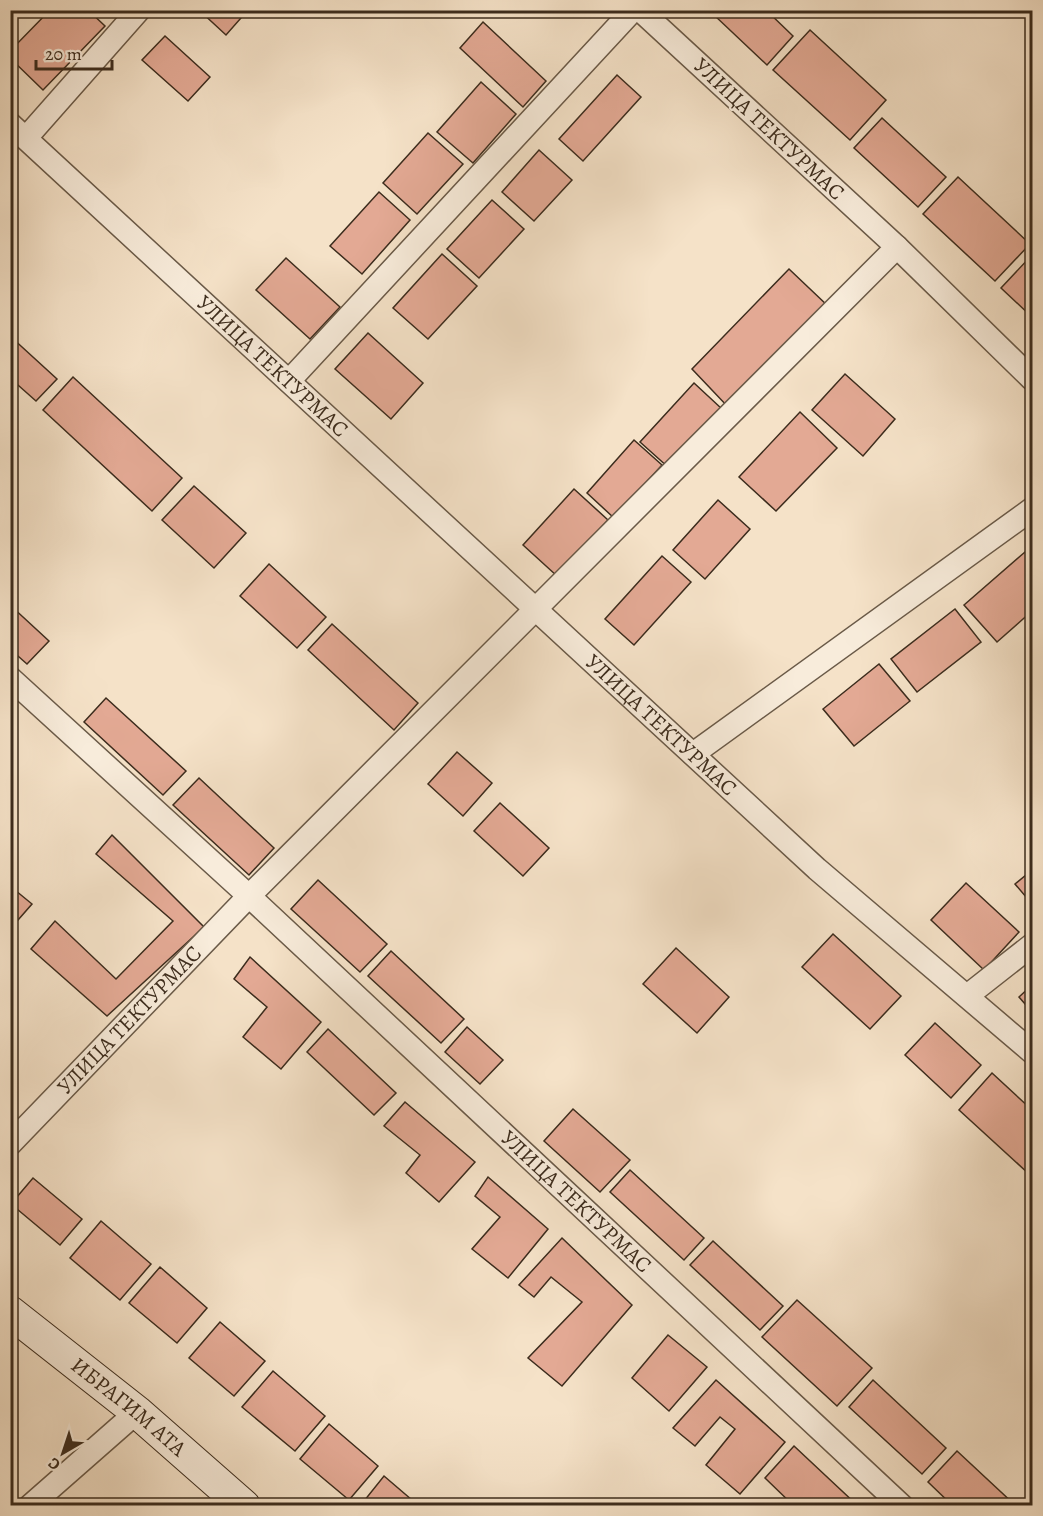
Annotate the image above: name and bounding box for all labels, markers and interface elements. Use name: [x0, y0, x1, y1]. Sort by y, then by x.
scale bar: [36, 33, 112, 71]
text: 20 m: [45, 42, 82, 66]
street label: УЛИЦА ТЕКТУРМАС: [687, 51, 851, 207]
street label: УЛИЦА ТЕКТУРМАС: [190, 288, 355, 444]
street label: УЛИЦА ТЕКТУРМАС: [579, 647, 743, 803]
street label: УЛИЦА ТЕКТУРМАС: [50, 939, 208, 1101]
street label: УЛИЦА ТЕКТУРМАС: [494, 1123, 658, 1280]
street label: ИБРАГИМ АТА: [65, 1351, 194, 1464]
north arrow: [33, 1423, 93, 1483]
text: С: [43, 1452, 65, 1476]

